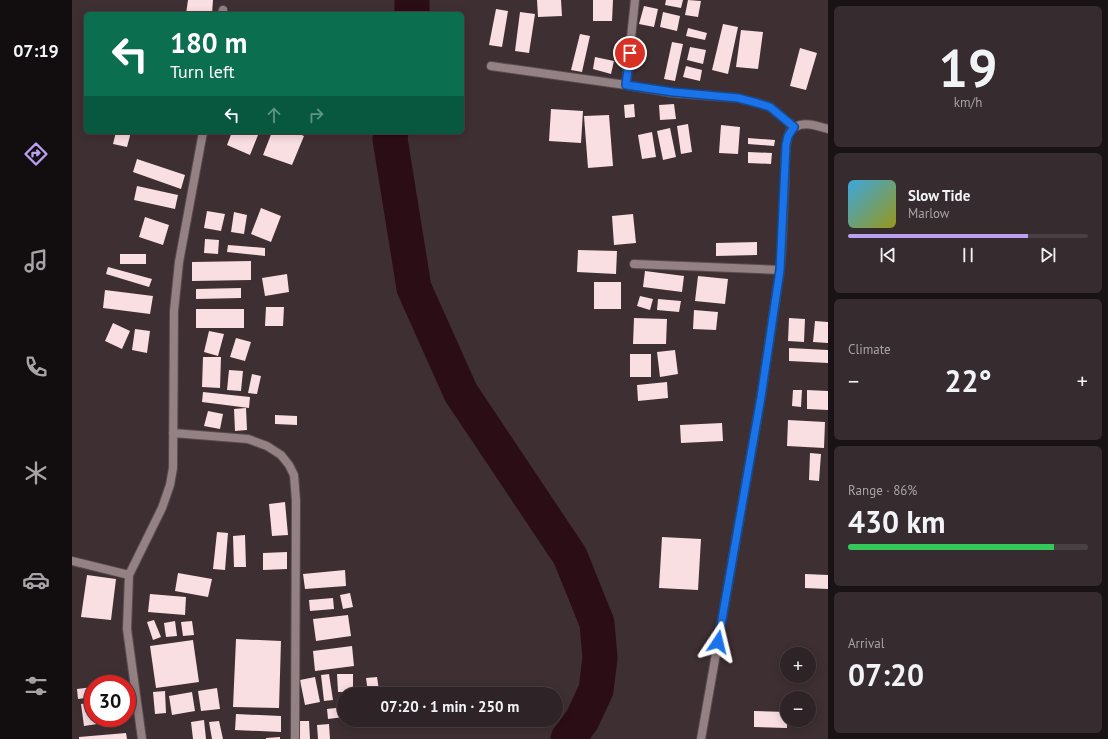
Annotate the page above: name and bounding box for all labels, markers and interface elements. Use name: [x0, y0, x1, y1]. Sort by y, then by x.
text: 180 m: [170, 24, 247, 61]
icon: left: [104, 28, 156, 80]
text: 19: [939, 34, 997, 101]
pin: [613, 36, 647, 70]
text: 07:19: [13, 39, 59, 62]
icon: arrive: [619, 42, 641, 64]
text: Turn left: [170, 60, 235, 83]
text: km/h: [954, 94, 982, 111]
icon: left: [221, 104, 243, 126]
icon: ahead: [263, 104, 285, 126]
icon: right: [305, 104, 327, 126]
icon: directions: [22, 140, 50, 168]
text: Slow Tide: [908, 186, 970, 205]
text: Marlow: [908, 205, 949, 222]
icon: previous: [877, 244, 899, 266]
icon: pause: [957, 244, 979, 266]
icon: next: [1037, 244, 1059, 266]
icon: music: [22, 247, 50, 275]
text: Climate: [848, 341, 891, 358]
icon: phone: [22, 353, 50, 381]
text: 22°: [944, 361, 992, 400]
text: −: [848, 367, 859, 395]
text: +: [1077, 367, 1088, 395]
icon: climate: [22, 459, 50, 487]
text: Range · 86%: [848, 482, 917, 499]
text: 430 km: [848, 502, 946, 541]
icon: car: [22, 566, 50, 594]
position arrow: [697, 621, 739, 663]
text: Arrival: [848, 635, 884, 652]
map controls: [780, 647, 816, 727]
button: +: [780, 647, 816, 683]
text: 07:20: [848, 655, 924, 694]
icon: filters: [22, 672, 50, 700]
speed limit sign: 30: [84, 675, 136, 727]
button: −: [780, 691, 816, 727]
text: 07:20 · 1 min · 250 m: [381, 697, 519, 716]

